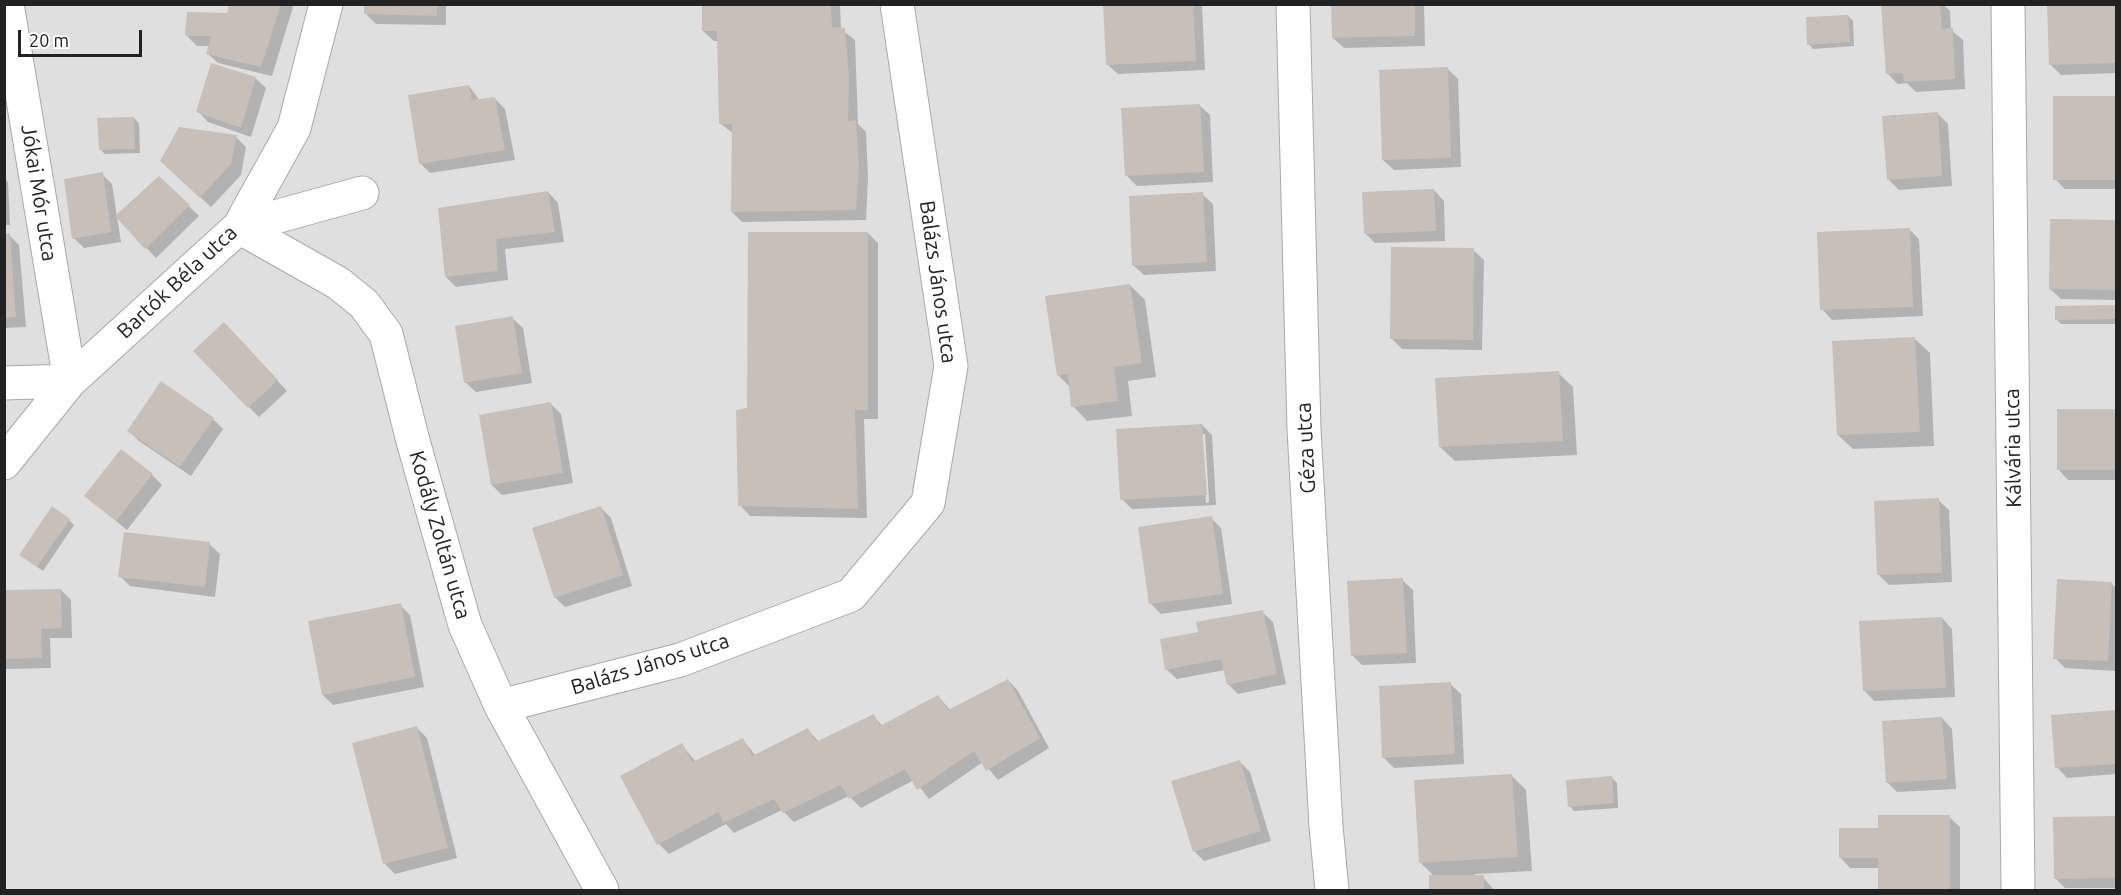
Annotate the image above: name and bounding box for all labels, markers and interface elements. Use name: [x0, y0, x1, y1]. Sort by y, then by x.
scale bar: [21, 18, 146, 56]
text: 20 m: [29, 30, 69, 50]
street label: Jókai Mór utca: [16, 123, 62, 263]
street label: Balázs János utca: [914, 199, 962, 365]
street label: Bartók Béla utca: [112, 220, 242, 344]
street label: Kálvária utca: [1999, 388, 2027, 508]
street label: Géza utca: [1291, 402, 1321, 494]
street label: Kodály Zoltán utca: [404, 448, 476, 622]
street label: Balázs János utca: [568, 628, 732, 700]

